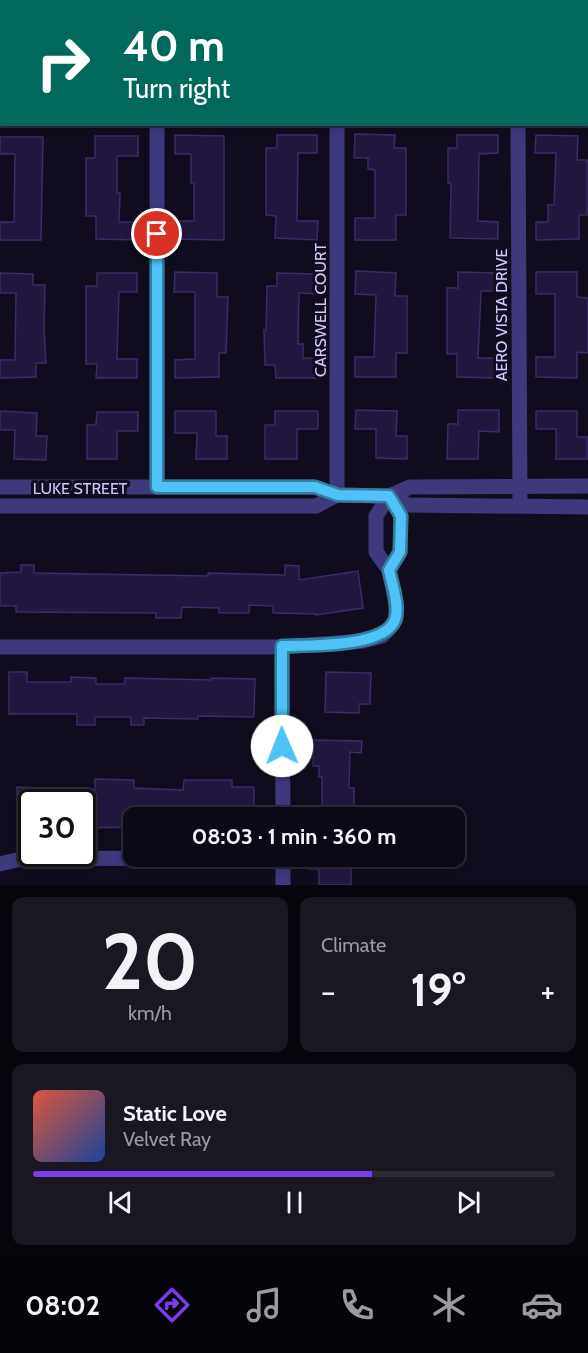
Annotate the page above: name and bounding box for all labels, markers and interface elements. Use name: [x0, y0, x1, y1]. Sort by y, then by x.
text: 40 m: [123, 20, 225, 72]
icon: right: [24, 24, 102, 102]
text: Turn right: [123, 72, 230, 105]
pin: [131, 208, 182, 259]
icon: arrive: [140, 217, 173, 250]
street label: CARSWELL COURT: [311, 243, 330, 377]
street label: AERO VISTA DRIVE: [492, 249, 511, 381]
street label: LUKE STREET: [33, 479, 128, 498]
position arrow: [250, 714, 314, 778]
speed limit sign: 30: [18, 789, 96, 867]
text: 08:03 · 1 min · 360 m: [192, 823, 396, 850]
text: 20: [102, 914, 198, 1009]
text: Climate: [321, 933, 386, 957]
text: 19°: [411, 963, 465, 1017]
text: −: [321, 971, 336, 1011]
text: +: [540, 971, 555, 1011]
text: km/h: [128, 1001, 172, 1025]
text: Static Love: [123, 1100, 227, 1127]
text: Velvet Ray: [123, 1127, 211, 1151]
icon: previous: [104, 1186, 137, 1219]
icon: pause: [278, 1186, 311, 1219]
icon: next: [452, 1186, 485, 1219]
icon: directions: [151, 1284, 193, 1326]
icon: music: [243, 1284, 285, 1326]
icon: phone: [336, 1284, 378, 1326]
icon: climate: [428, 1284, 470, 1326]
icon: car: [521, 1284, 563, 1326]
text: 08:02: [25, 1289, 100, 1322]

